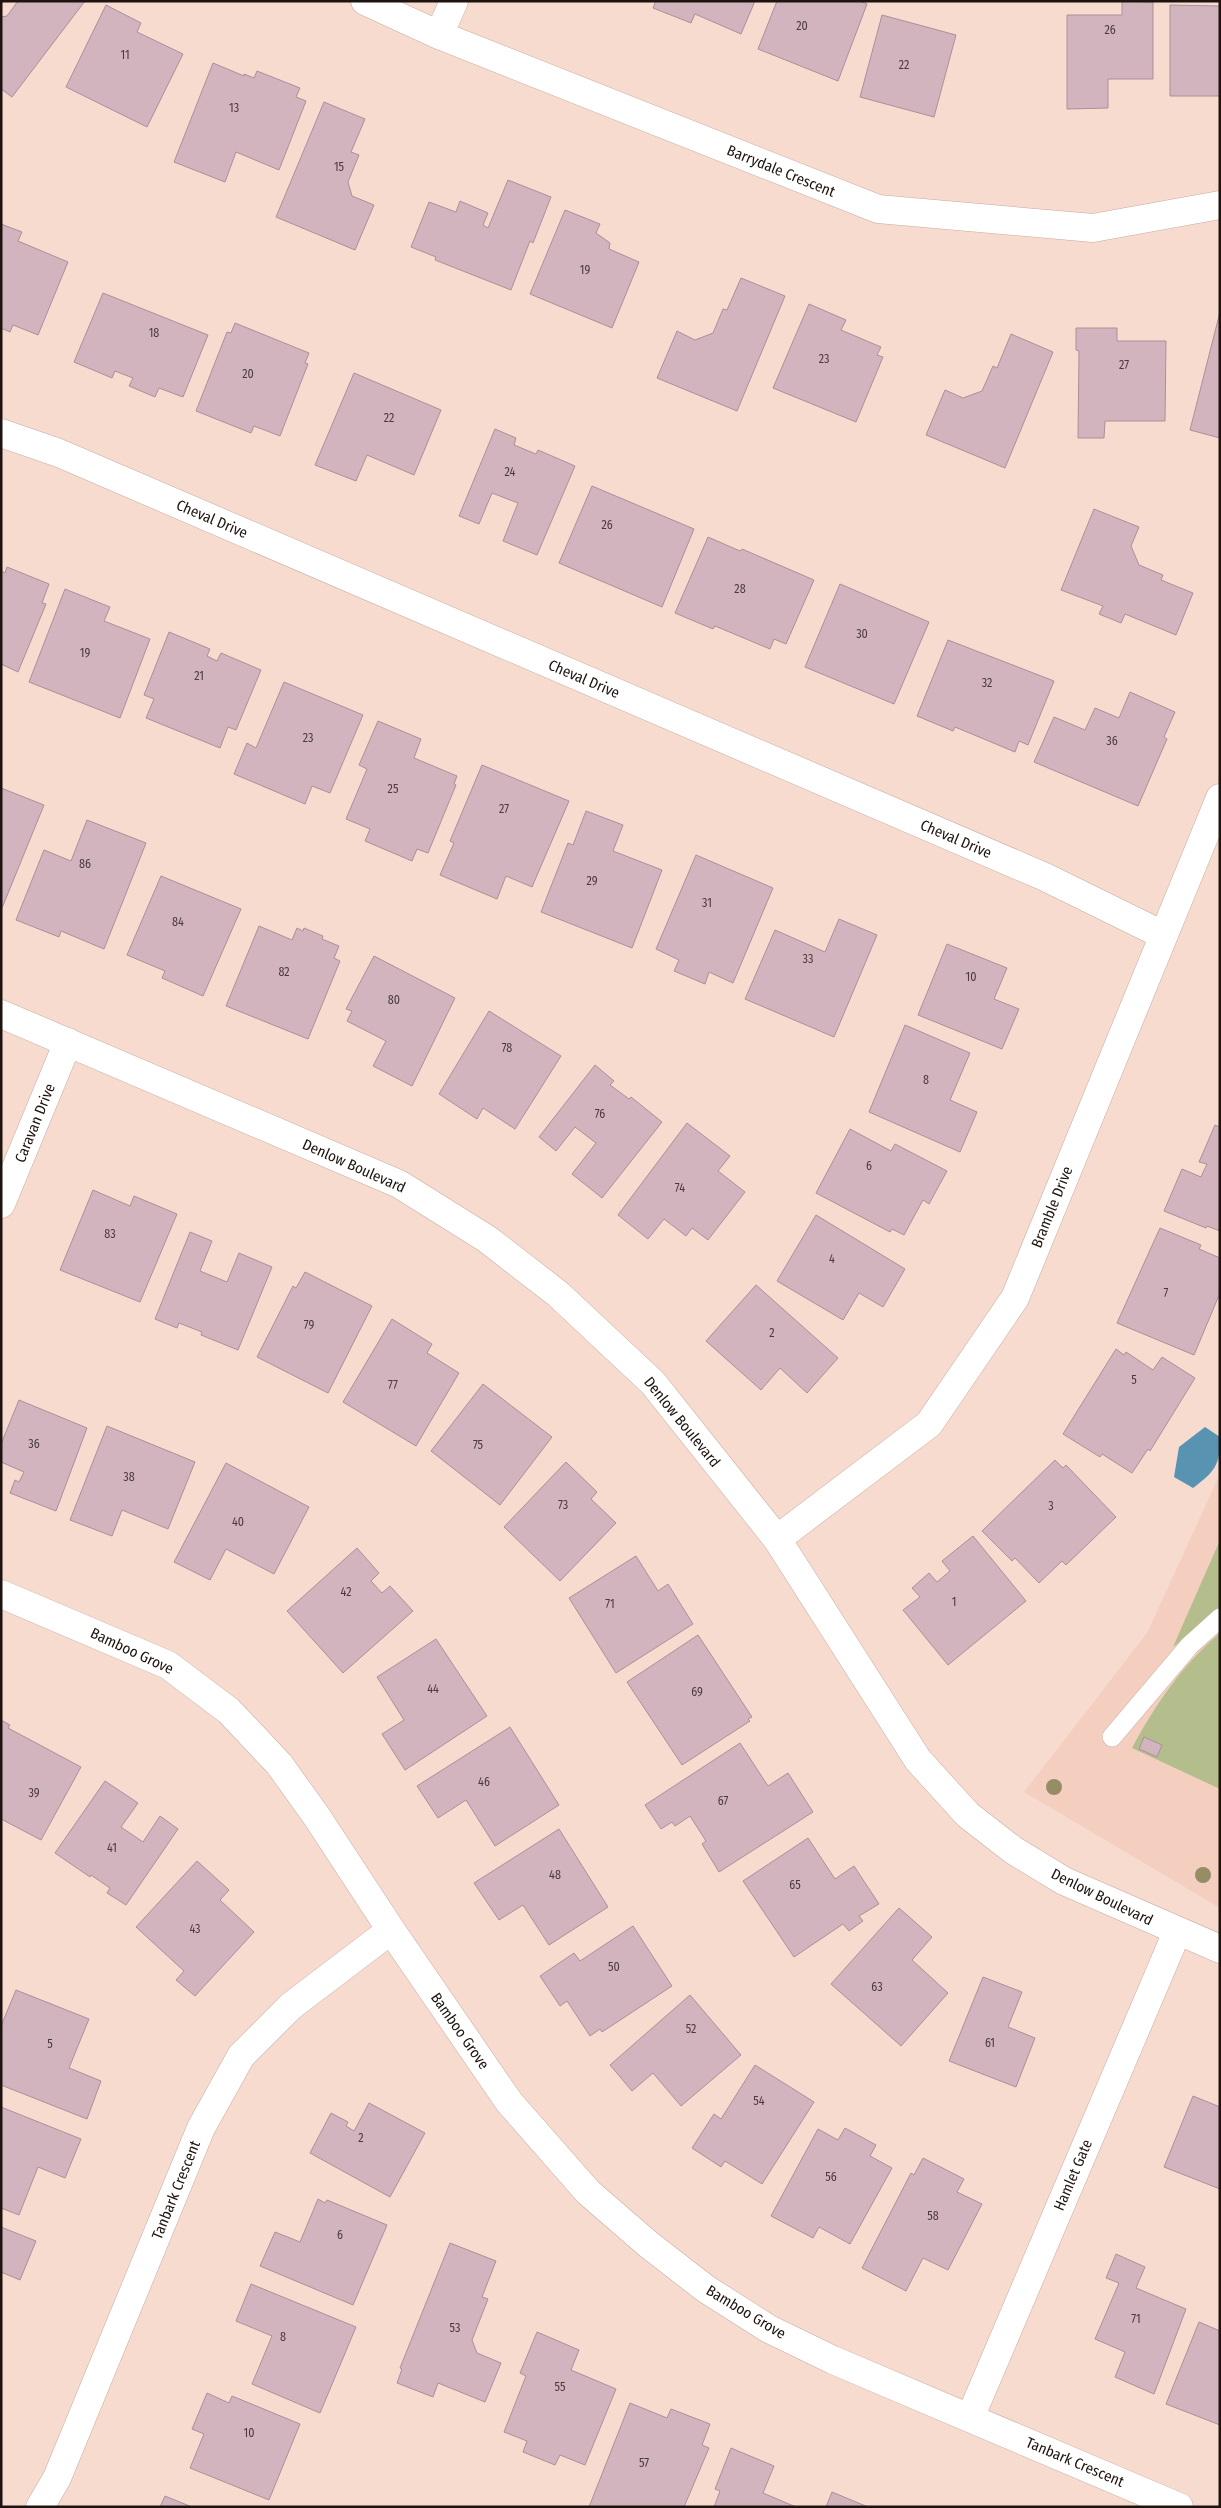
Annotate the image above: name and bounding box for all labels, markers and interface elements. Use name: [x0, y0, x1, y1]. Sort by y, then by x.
house number: 20: [796, 19, 808, 33]
house number: 26: [1104, 23, 1116, 37]
house number: 11: [120, 48, 130, 62]
house number: 22: [899, 58, 909, 72]
house number: 13: [229, 101, 239, 115]
street label: Barrydale Crescent: [724, 141, 838, 201]
house number: 15: [334, 160, 345, 174]
house number: 19: [580, 263, 590, 277]
house number: 18: [149, 326, 159, 340]
house number: 23: [819, 352, 829, 366]
house number: 27: [1119, 358, 1129, 372]
house number: 20: [242, 367, 254, 381]
house number: 22: [384, 411, 394, 425]
house number: 24: [505, 465, 516, 479]
street label: Cheval Drive: [174, 496, 250, 542]
house number: 26: [601, 518, 613, 532]
house number: 28: [734, 582, 746, 596]
house number: 30: [856, 627, 868, 641]
house number: 19: [80, 646, 90, 660]
street label: Cheval Drive: [546, 656, 622, 702]
house number: 21: [194, 669, 204, 683]
house number: 32: [982, 676, 992, 690]
house number: 23: [303, 731, 313, 745]
house number: 36: [1106, 734, 1118, 748]
house number: 25: [388, 782, 399, 796]
house number: 27: [499, 802, 509, 816]
street label: Cheval Drive: [918, 816, 994, 862]
house number: 86: [79, 857, 91, 871]
house number: 29: [586, 874, 598, 888]
house number: 31: [702, 896, 712, 910]
house number: 84: [172, 915, 184, 929]
house number: 33: [803, 952, 813, 966]
house number: 82: [278, 965, 290, 979]
house number: 10: [966, 970, 976, 984]
house number: 80: [388, 993, 400, 1007]
house number: 78: [502, 1041, 512, 1055]
house number: 8: [923, 1073, 929, 1087]
street label: Caravan Drive: [11, 1081, 59, 1165]
house number: 76: [595, 1107, 605, 1121]
street label: Denlow Boulevard: [300, 1135, 408, 1197]
house number: 6: [866, 1159, 872, 1173]
street label: Bramble Drive: [1027, 1164, 1077, 1250]
house number: 74: [675, 1181, 685, 1195]
house number: 83: [104, 1227, 116, 1241]
house number: 4: [829, 1252, 835, 1266]
house number: 7: [1164, 1286, 1169, 1300]
house number: 79: [304, 1318, 314, 1332]
house number: 2: [769, 1326, 775, 1340]
street label: Denlow Boulevard: [640, 1373, 724, 1471]
house number: 5: [1131, 1373, 1137, 1387]
house number: 77: [388, 1378, 398, 1392]
house number: 36: [28, 1437, 40, 1451]
house number: 75: [473, 1438, 484, 1452]
house number: 38: [123, 1470, 135, 1484]
house number: 73: [558, 1498, 568, 1512]
house number: 3: [1048, 1499, 1054, 1513]
house number: 40: [232, 1515, 244, 1529]
house number: 42: [341, 1585, 351, 1599]
house number: 1: [952, 1595, 956, 1609]
house number: 71: [605, 1597, 615, 1611]
street label: Bamboo Grove: [88, 1624, 176, 1678]
house number: 44: [427, 1682, 439, 1696]
house number: 69: [691, 1685, 703, 1699]
house number: 46: [478, 1775, 490, 1789]
house number: 39: [28, 1786, 40, 1800]
house number: 67: [718, 1794, 728, 1808]
house number: 41: [107, 1841, 117, 1855]
street label: Denlow Boulevard: [1048, 1865, 1156, 1929]
house number: 48: [549, 1868, 561, 1882]
house number: 65: [789, 1878, 801, 1892]
house number: 43: [189, 1922, 201, 1936]
house number: 50: [608, 1960, 620, 1974]
house number: 63: [871, 1980, 883, 1994]
street label: Bamboo Grove: [427, 1989, 493, 2073]
house number: 52: [686, 2022, 696, 2036]
house number: 61: [985, 2036, 995, 2050]
house number: 5: [47, 2037, 53, 2051]
house number: 54: [753, 2094, 765, 2108]
house number: 2: [358, 2131, 364, 2145]
street label: Hamlet Gate: [1050, 2137, 1096, 2213]
street label: Tanbark Crescent: [148, 2138, 204, 2242]
house number: 56: [825, 2170, 837, 2184]
house number: 58: [927, 2209, 939, 2223]
house number: 6: [337, 2228, 343, 2242]
street label: Bamboo Grove: [703, 2281, 789, 2343]
house number: 71: [1131, 2312, 1141, 2326]
house number: 53: [450, 2321, 460, 2335]
house number: 8: [280, 2330, 286, 2344]
house number: 55: [555, 2380, 566, 2394]
house number: 10: [244, 2426, 254, 2440]
street label: Tanbark Crescent: [1023, 2433, 1127, 2491]
house number: 57: [639, 2456, 649, 2470]

